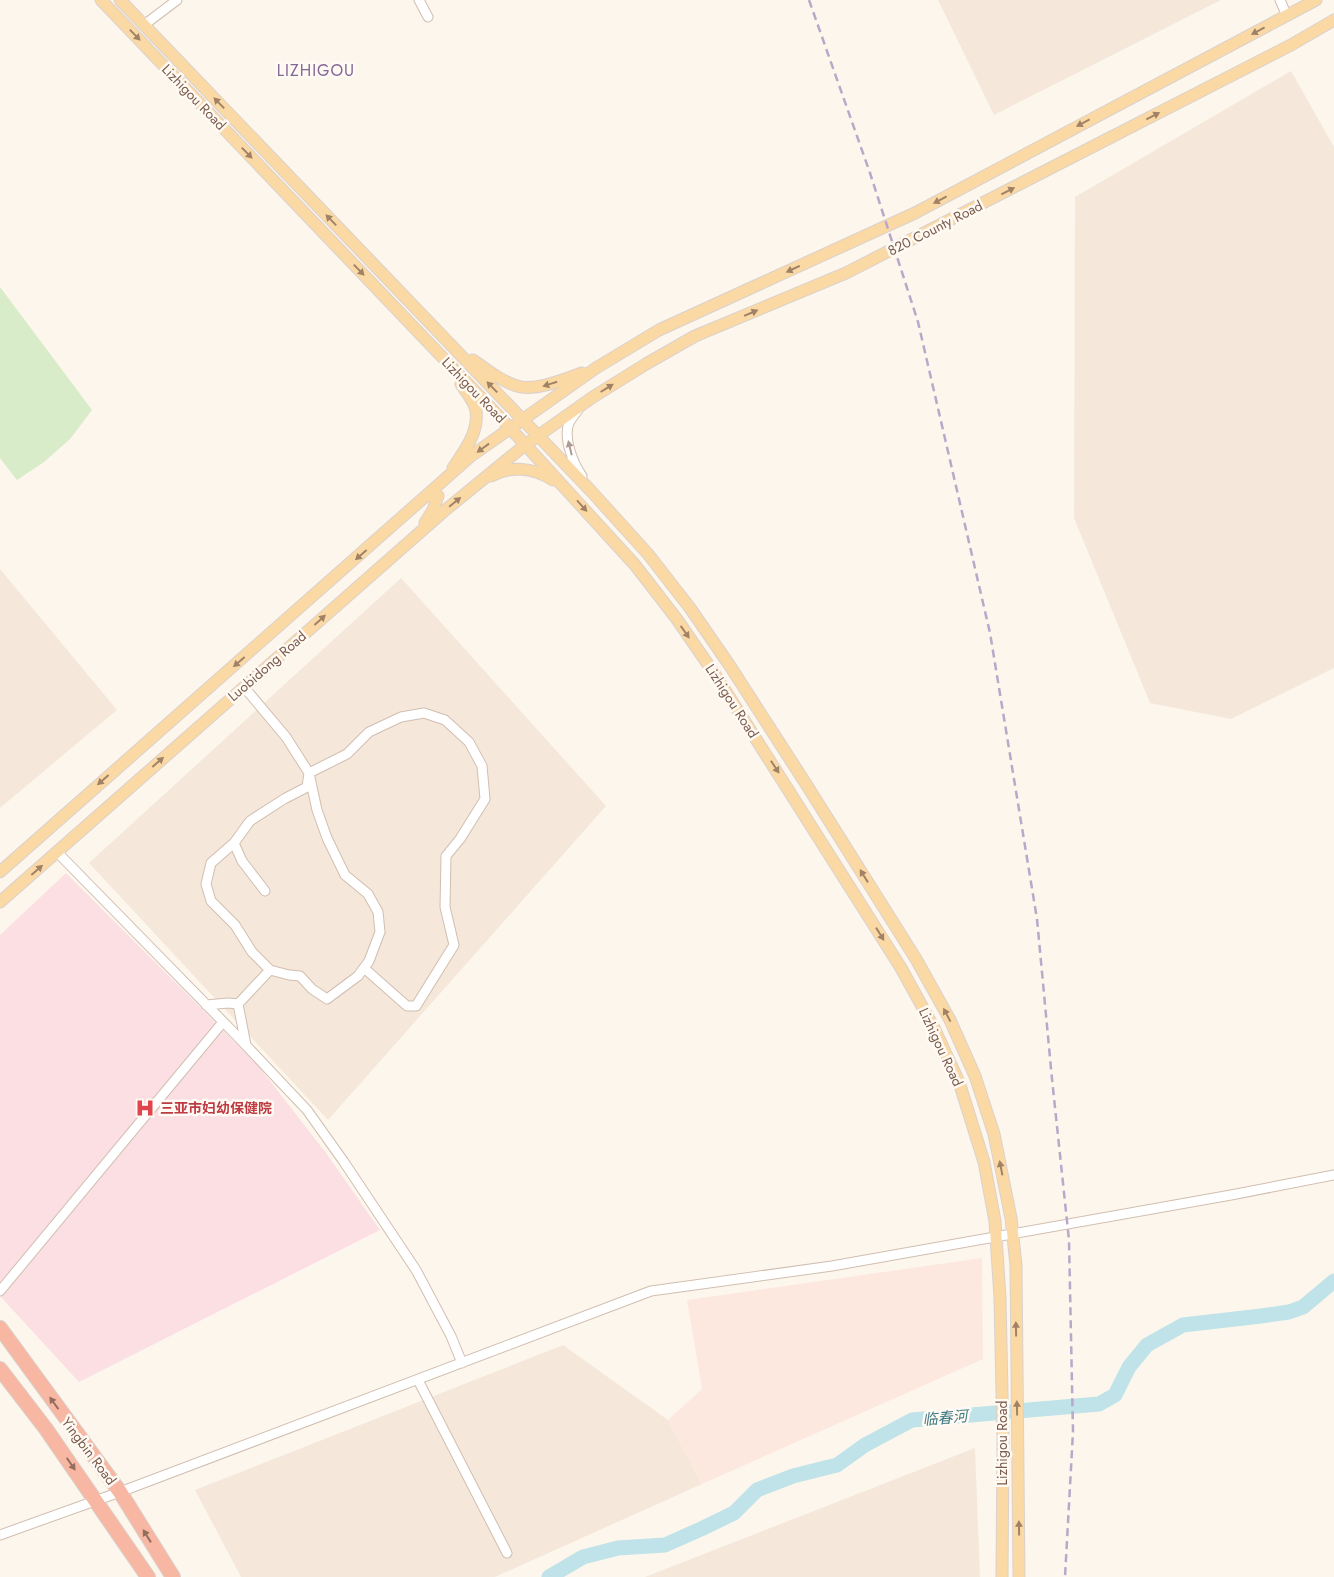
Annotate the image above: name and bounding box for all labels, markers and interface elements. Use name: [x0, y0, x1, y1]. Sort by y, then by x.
one-way arrow: [1251, 27, 1265, 35]
one-way arrow: [129, 29, 141, 41]
district label: LIZHIGOU: [277, 59, 355, 82]
street label: Lizhigou Road: [157, 60, 231, 134]
one-way arrow: [213, 97, 225, 109]
one-way arrow: [1146, 112, 1160, 120]
one-way arrow: [1076, 119, 1090, 128]
one-way arrow: [241, 146, 253, 158]
one-way arrow: [1001, 187, 1016, 195]
street label: 820 County Road: [884, 195, 986, 261]
one-way arrow: [932, 196, 947, 204]
one-way arrow: [325, 214, 337, 226]
one-way arrow: [353, 264, 365, 276]
one-way arrow: [786, 265, 800, 273]
one-way arrow: [744, 308, 758, 316]
street label: Lizhigou Road: [437, 353, 511, 427]
one-way arrow: [542, 380, 557, 388]
one-way arrow: [486, 382, 498, 394]
one-way arrow: [601, 383, 614, 392]
one-way arrow: [566, 440, 574, 455]
one-way arrow: [477, 443, 490, 453]
one-way arrow: [448, 496, 461, 507]
one-way arrow: [576, 500, 588, 512]
one-way arrow: [355, 549, 368, 560]
one-way arrow: [313, 614, 325, 626]
one-way arrow: [680, 625, 690, 638]
street label: Luobidong Road: [223, 626, 311, 706]
one-way arrow: [234, 656, 246, 668]
street label: Lizhigou Road: [701, 660, 763, 742]
one-way arrow: [152, 756, 164, 768]
one-way arrow: [770, 760, 779, 774]
one-way arrow: [98, 774, 110, 786]
one-way arrow: [30, 864, 42, 876]
one-way arrow: [859, 869, 868, 882]
one-way arrow: [875, 928, 885, 941]
street label: Lizhigou Road: [914, 1004, 968, 1090]
one-way arrow: [943, 1008, 951, 1022]
hospital icon: 三亚市妇幼保健院: [134, 1097, 156, 1119]
place label: 三亚市妇幼保健院: [160, 1098, 272, 1118]
one-way arrow: [996, 1159, 1004, 1175]
one-way arrow: [1012, 1321, 1020, 1337]
one-way arrow: [49, 1396, 59, 1410]
one-way arrow: [1013, 1400, 1021, 1416]
street label: Lizhigou Road: [992, 1401, 1012, 1485]
water label: 临春河: [922, 1405, 971, 1431]
street label: Yingbin Road: [57, 1413, 121, 1489]
one-way arrow: [66, 1457, 76, 1471]
one-way arrow: [1015, 1520, 1023, 1536]
one-way arrow: [143, 1529, 152, 1542]

